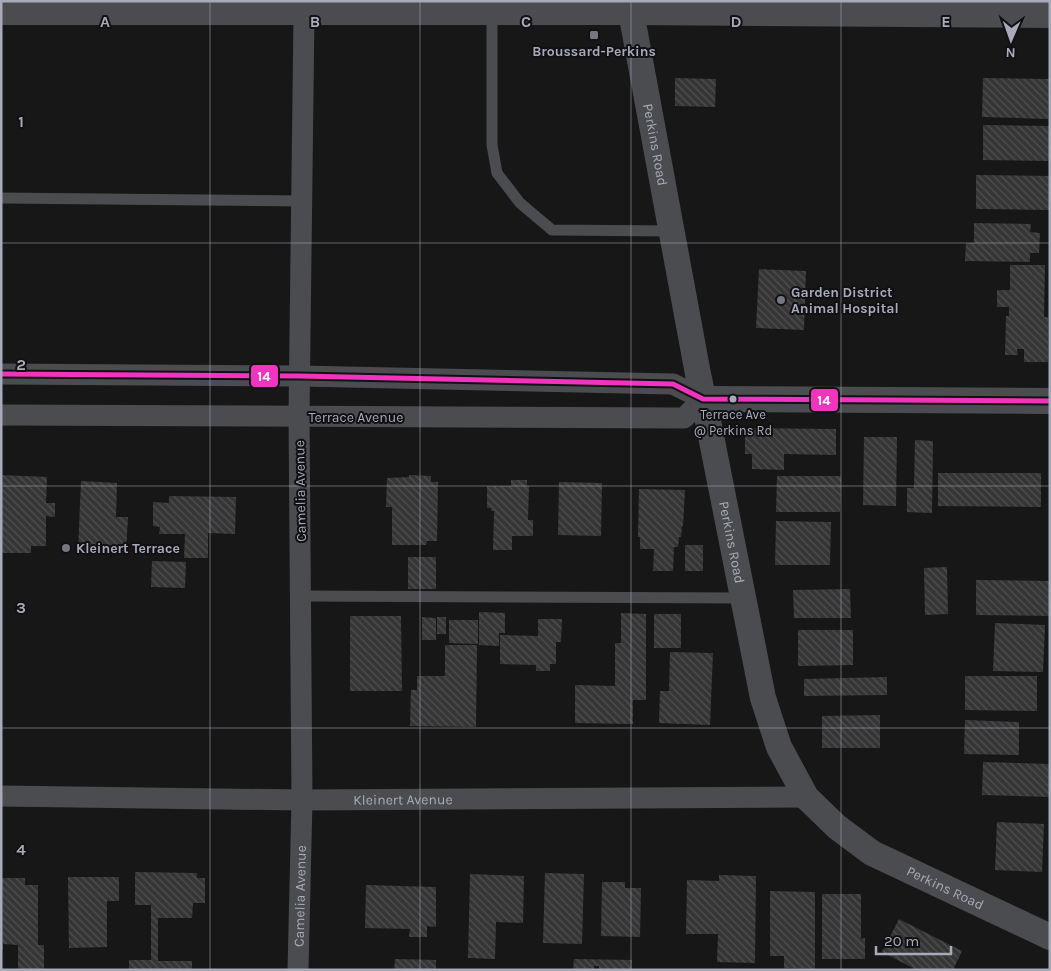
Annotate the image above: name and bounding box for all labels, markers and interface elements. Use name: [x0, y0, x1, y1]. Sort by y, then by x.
text: A: [100, 12, 110, 31]
text: B: [310, 12, 320, 31]
text: C: [521, 12, 531, 31]
text: D: [731, 12, 742, 31]
text: E: [941, 12, 951, 31]
north arrow: [986, 15, 1036, 65]
marker: Broussard-Perkins: [588, 29, 600, 41]
place label: Broussard-Perkins: [532, 43, 656, 60]
text: N: [1005, 44, 1016, 61]
street label: Perkins Road: [639, 102, 671, 187]
text: 1: [18, 112, 24, 131]
place label: Garden District Animal Hospital: [791, 284, 899, 317]
marker: Garden District Animal Hospital: [775, 294, 787, 306]
text: 2: [16, 355, 26, 374]
line badge: 14: [250, 364, 279, 388]
text: 14: [257, 368, 271, 385]
line badge: 14: [810, 388, 839, 412]
text: 14: [817, 392, 831, 409]
marker: Terrace Ave @ Perkins Rd: [728, 394, 738, 404]
place label: Terrace Ave @ Perkins Rd: [694, 407, 772, 438]
street label: Terrace Avenue: [309, 409, 403, 426]
street label: Camelia Avenue: [291, 440, 310, 542]
street label: Perkins Road: [715, 500, 748, 585]
place label: Kleinert Terrace: [76, 540, 180, 557]
marker: Kleinert Terrace: [60, 542, 72, 554]
text: 3: [16, 598, 26, 617]
street label: Kleinert Avenue: [353, 791, 453, 809]
text: 4: [16, 840, 26, 859]
street label: Camelia Avenue: [291, 845, 310, 947]
street label: Perkins Road: [904, 863, 987, 914]
scale bar: [876, 924, 951, 956]
text: 20 m: [884, 932, 919, 950]

